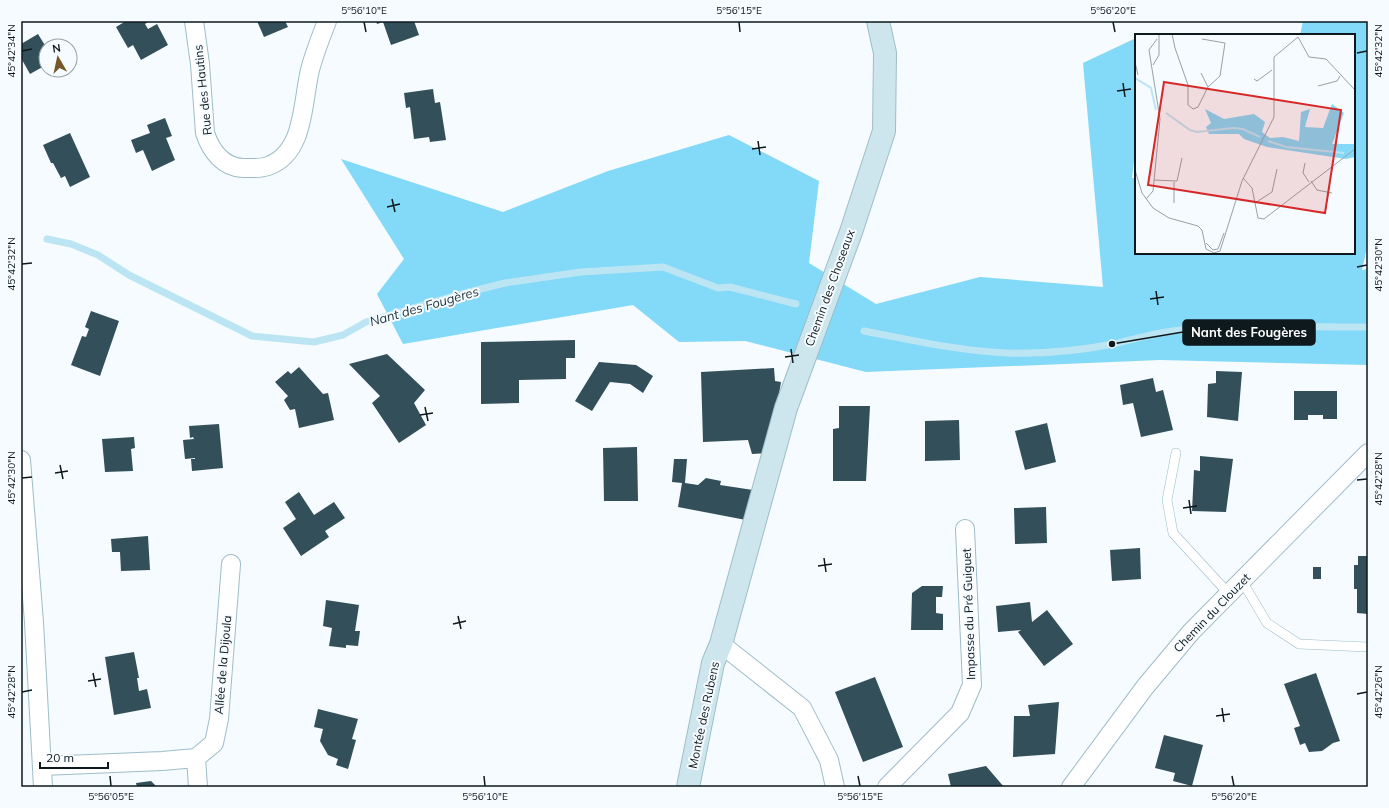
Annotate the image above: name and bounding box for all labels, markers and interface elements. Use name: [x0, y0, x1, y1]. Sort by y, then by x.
text: 5°56'10"E: [341, 4, 387, 17]
text: 5°56'15"E: [716, 4, 762, 17]
text: 5°56'20"E: [1090, 4, 1136, 17]
text: 45°42'34"N: [5, 24, 18, 78]
text: 45°42'32"N: [1372, 24, 1385, 78]
inset map: [1135, 34, 1355, 254]
north arrow: [38, 38, 78, 78]
text: N: [51, 41, 62, 56]
street label: Rue des Hautins: [190, 44, 215, 136]
street label: Chemin des Choseaux: [801, 227, 858, 348]
text: 45°42'32"N: [5, 237, 18, 291]
text: 45°42'30"N: [1372, 238, 1385, 292]
water label: Nant des Fougères: [368, 283, 480, 329]
callout: Nant des Fougères: [1183, 320, 1315, 345]
text: Nant des Fougères: [1191, 324, 1307, 340]
text: 45°42'30"N: [5, 451, 18, 505]
text: 45°42'28"N: [1372, 452, 1385, 506]
street label: Impasse du Pré Guiguet: [959, 548, 978, 680]
street label: Chemin du Clouzet: [1170, 570, 1253, 655]
street label: Allée de la Dijoula: [211, 615, 234, 715]
street label: Montée des Rubens: [685, 660, 722, 770]
text: 45°42'28"N: [5, 665, 18, 719]
text: 45°42'26"N: [1372, 665, 1385, 719]
scale bar: [40, 744, 108, 770]
text: 20 m: [46, 750, 74, 765]
text: 5°56'05"E: [88, 790, 134, 803]
text: 5°56'10"E: [462, 790, 508, 803]
text: 5°56'15"E: [837, 790, 883, 803]
text: 5°56'20"E: [1211, 790, 1257, 803]

